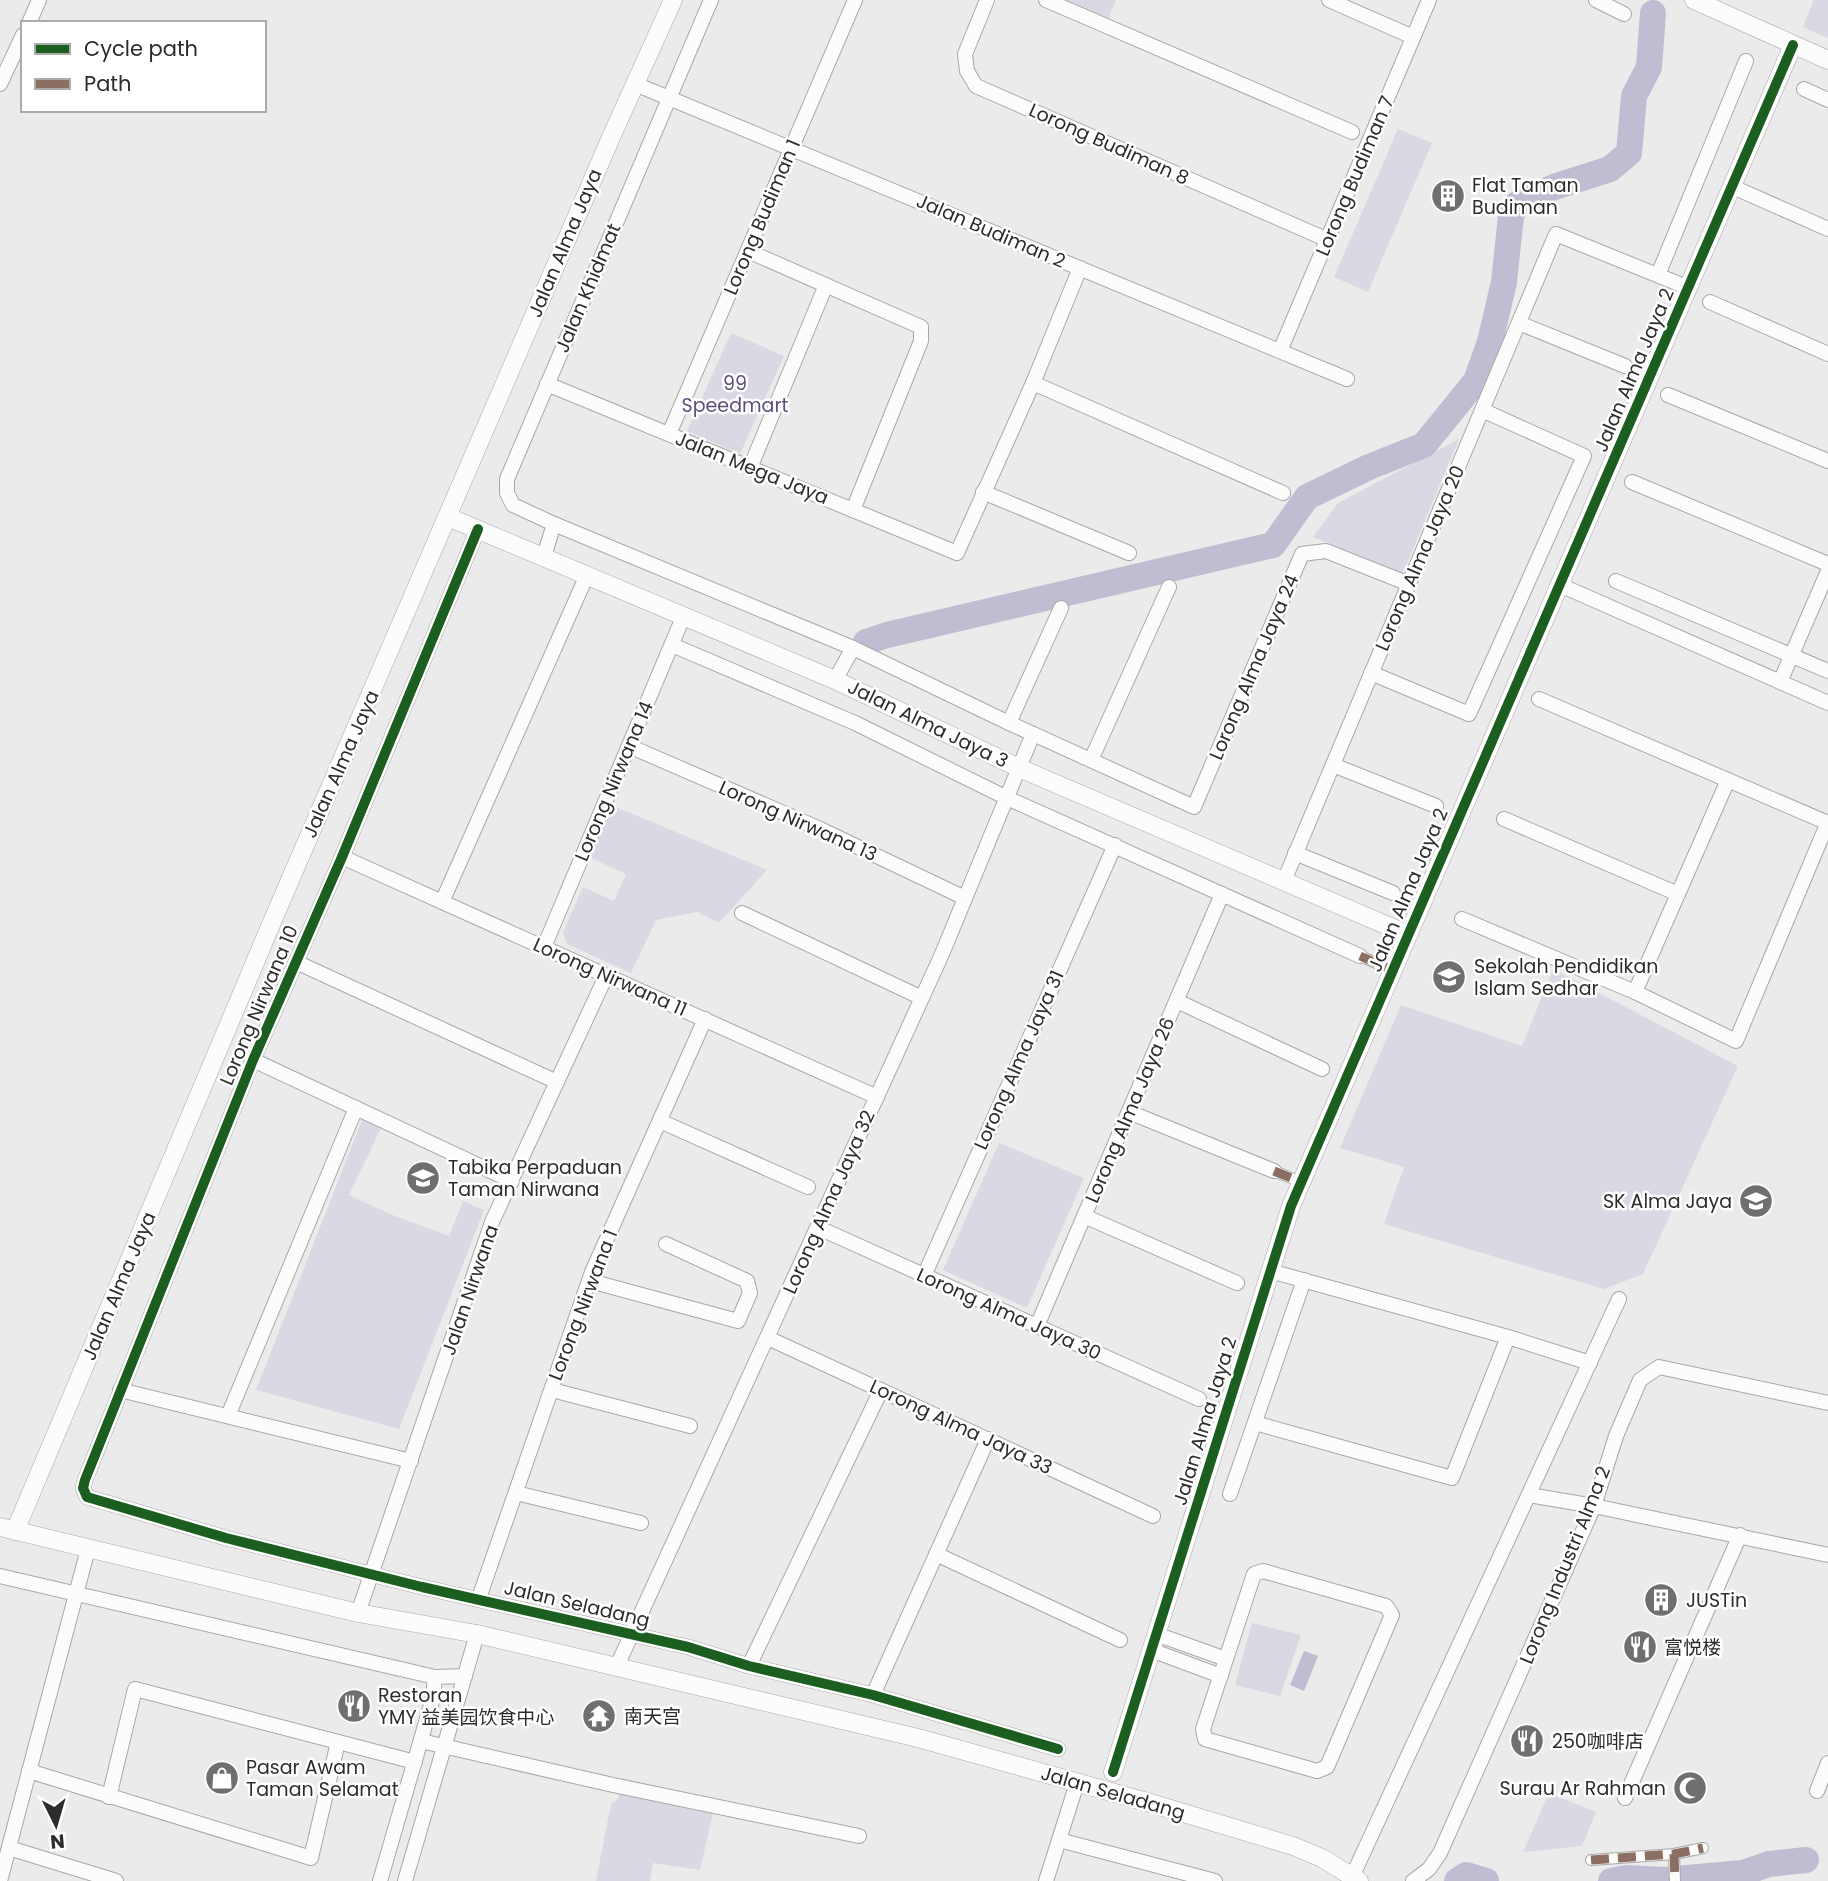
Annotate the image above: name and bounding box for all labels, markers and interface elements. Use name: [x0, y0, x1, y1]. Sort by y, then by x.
legend: [21, 21, 266, 112]
text: Cycle path: [84, 34, 198, 63]
text: Path: [84, 69, 131, 98]
street label: Lorong Budiman 7: [1309, 92, 1401, 260]
street label: Lorong Budiman 8: [1025, 97, 1193, 191]
street label: Lorong Budiman 1: [717, 135, 807, 299]
street label: Jalan Alma Jaya: [521, 165, 609, 321]
place label: Flat Taman Budiman: [1472, 172, 1579, 221]
building icon: Flat Taman Budiman: [1429, 177, 1467, 215]
street label: Jalan Budiman 2: [912, 187, 1070, 275]
street label: Jalan Khidmat: [549, 219, 627, 357]
street label: Jalan Alma Jaya 2: [1587, 284, 1681, 456]
park label: 99 Speedmart: [682, 370, 788, 419]
street label: Jalan Mega Jaya: [671, 425, 833, 511]
street label: Lorong Alma Jaya 20: [1369, 461, 1471, 655]
street label: Lorong Alma Jaya 24: [1203, 570, 1305, 764]
street label: Jalan Alma Jaya 3: [843, 673, 1013, 775]
street label: Jalan Alma Jaya: [296, 686, 386, 842]
street label: Lorong Nirwana 14: [568, 697, 660, 865]
street label: Lorong Nirwana 13: [715, 774, 881, 868]
street label: Jalan Alma Jaya 2: [1361, 804, 1455, 976]
street label: Lorong Nirwana 10: [213, 921, 305, 1089]
street label: Lorong Nirwana 11: [529, 931, 691, 1023]
place label: Sekolah Pendidikan Islam Sedhar: [1474, 953, 1658, 1002]
school or university icon: Sekolah Pendidikan Islam Sedhar: [1430, 958, 1468, 996]
street label: Lorong Alma Jaya 31: [967, 966, 1071, 1154]
street label: Lorong Alma Jaya 26: [1079, 1013, 1181, 1207]
street label: Lorong Alma Jaya 32: [776, 1106, 882, 1298]
place label: Tabika Perpaduan Taman Nirwana: [448, 1154, 622, 1203]
school or university icon: Tabika Perpaduan Taman Nirwana: [404, 1159, 442, 1197]
school or university icon: SK Alma Jaya: [1737, 1182, 1775, 1220]
place label: SK Alma Jaya: [1603, 1188, 1732, 1215]
street label: Jalan Alma Jaya: [75, 1208, 163, 1364]
street label: Jalan Nirwana: [435, 1221, 505, 1359]
street label: Lorong Nirwana 1: [542, 1226, 624, 1384]
street label: Lorong Alma Jaya 30: [912, 1261, 1106, 1367]
street label: Jalan Alma Jaya 2: [1166, 1333, 1244, 1509]
street label: Lorong Alma Jaya 33: [865, 1373, 1057, 1481]
street label: Lorong Industri Alma 2: [1513, 1462, 1617, 1668]
street label: Jalan Seladang: [501, 1574, 653, 1634]
building icon: JUSTin: [1642, 1581, 1680, 1619]
place label: JUSTin: [1686, 1587, 1747, 1614]
restaurant icon: 富悦楼: [1621, 1628, 1659, 1666]
place label: 富悦楼: [1664, 1634, 1721, 1661]
place label: Restoran YMY 益美园饮食中心: [378, 1682, 555, 1731]
restaurant icon: Restoran YMY 益美园饮食中心: [335, 1687, 373, 1725]
temple icon: 南天宫: [580, 1697, 618, 1735]
place label: 南天宫: [624, 1703, 681, 1730]
restaurant icon: 250咖啡店: [1508, 1722, 1546, 1760]
place label: 250咖啡店: [1552, 1728, 1644, 1755]
place label: Pasar Awam Taman Selamat: [246, 1754, 399, 1803]
shop icon: Pasar Awam Taman Selamat: [203, 1759, 241, 1797]
street label: Jalan Seladang: [1038, 1760, 1188, 1826]
mosque icon: Surau Ar Rahman: [1671, 1769, 1709, 1807]
place label: Surau Ar Rahman: [1499, 1775, 1666, 1802]
north arrow: [21, 1790, 91, 1860]
text: N: [49, 1827, 66, 1856]

